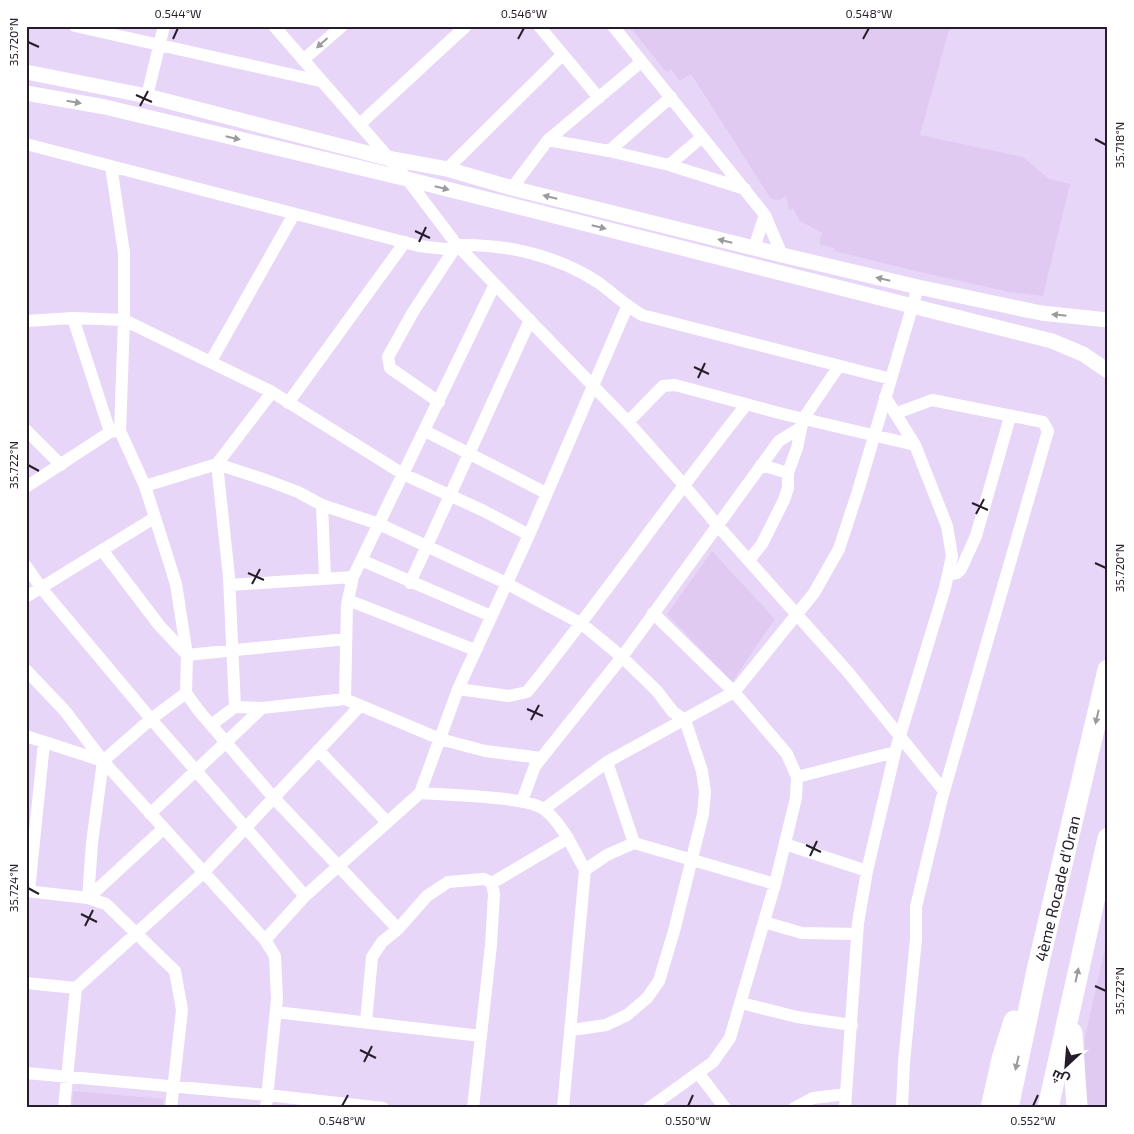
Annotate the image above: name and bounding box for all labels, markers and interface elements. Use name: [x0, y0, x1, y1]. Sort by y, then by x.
text: 0.544°W: [155, 6, 201, 20]
text: 0.546°W: [501, 6, 547, 20]
text: 0.548°W: [846, 6, 892, 20]
text: 35.720°N: [6, 18, 20, 66]
one-way arrow: [317, 37, 329, 49]
one-way arrow: [67, 98, 83, 106]
text: 35.718°N: [1112, 122, 1126, 168]
one-way arrow: [225, 134, 240, 142]
one-way arrow: [434, 184, 449, 192]
one-way arrow: [543, 193, 558, 201]
one-way arrow: [592, 224, 607, 232]
one-way arrow: [718, 236, 733, 244]
one-way arrow: [875, 275, 891, 283]
one-way arrow: [1051, 311, 1067, 319]
text: 35.722°N: [6, 441, 20, 489]
text: 35.720°N: [1112, 544, 1126, 592]
one-way arrow: [1093, 710, 1101, 725]
street label: 4ème Rocade d'Oran: [1030, 813, 1083, 963]
text: 35.724°N: [6, 864, 20, 912]
one-way arrow: [1073, 967, 1081, 982]
text: 35.722°N: [1112, 967, 1126, 1015]
north arrow: [1042, 1042, 1092, 1092]
one-way arrow: [1013, 1056, 1021, 1071]
text: ش: [1048, 1066, 1072, 1090]
text: 0.548°W: [319, 1113, 365, 1127]
text: 0.550°W: [665, 1113, 711, 1127]
text: 0.552°W: [1010, 1113, 1056, 1127]

